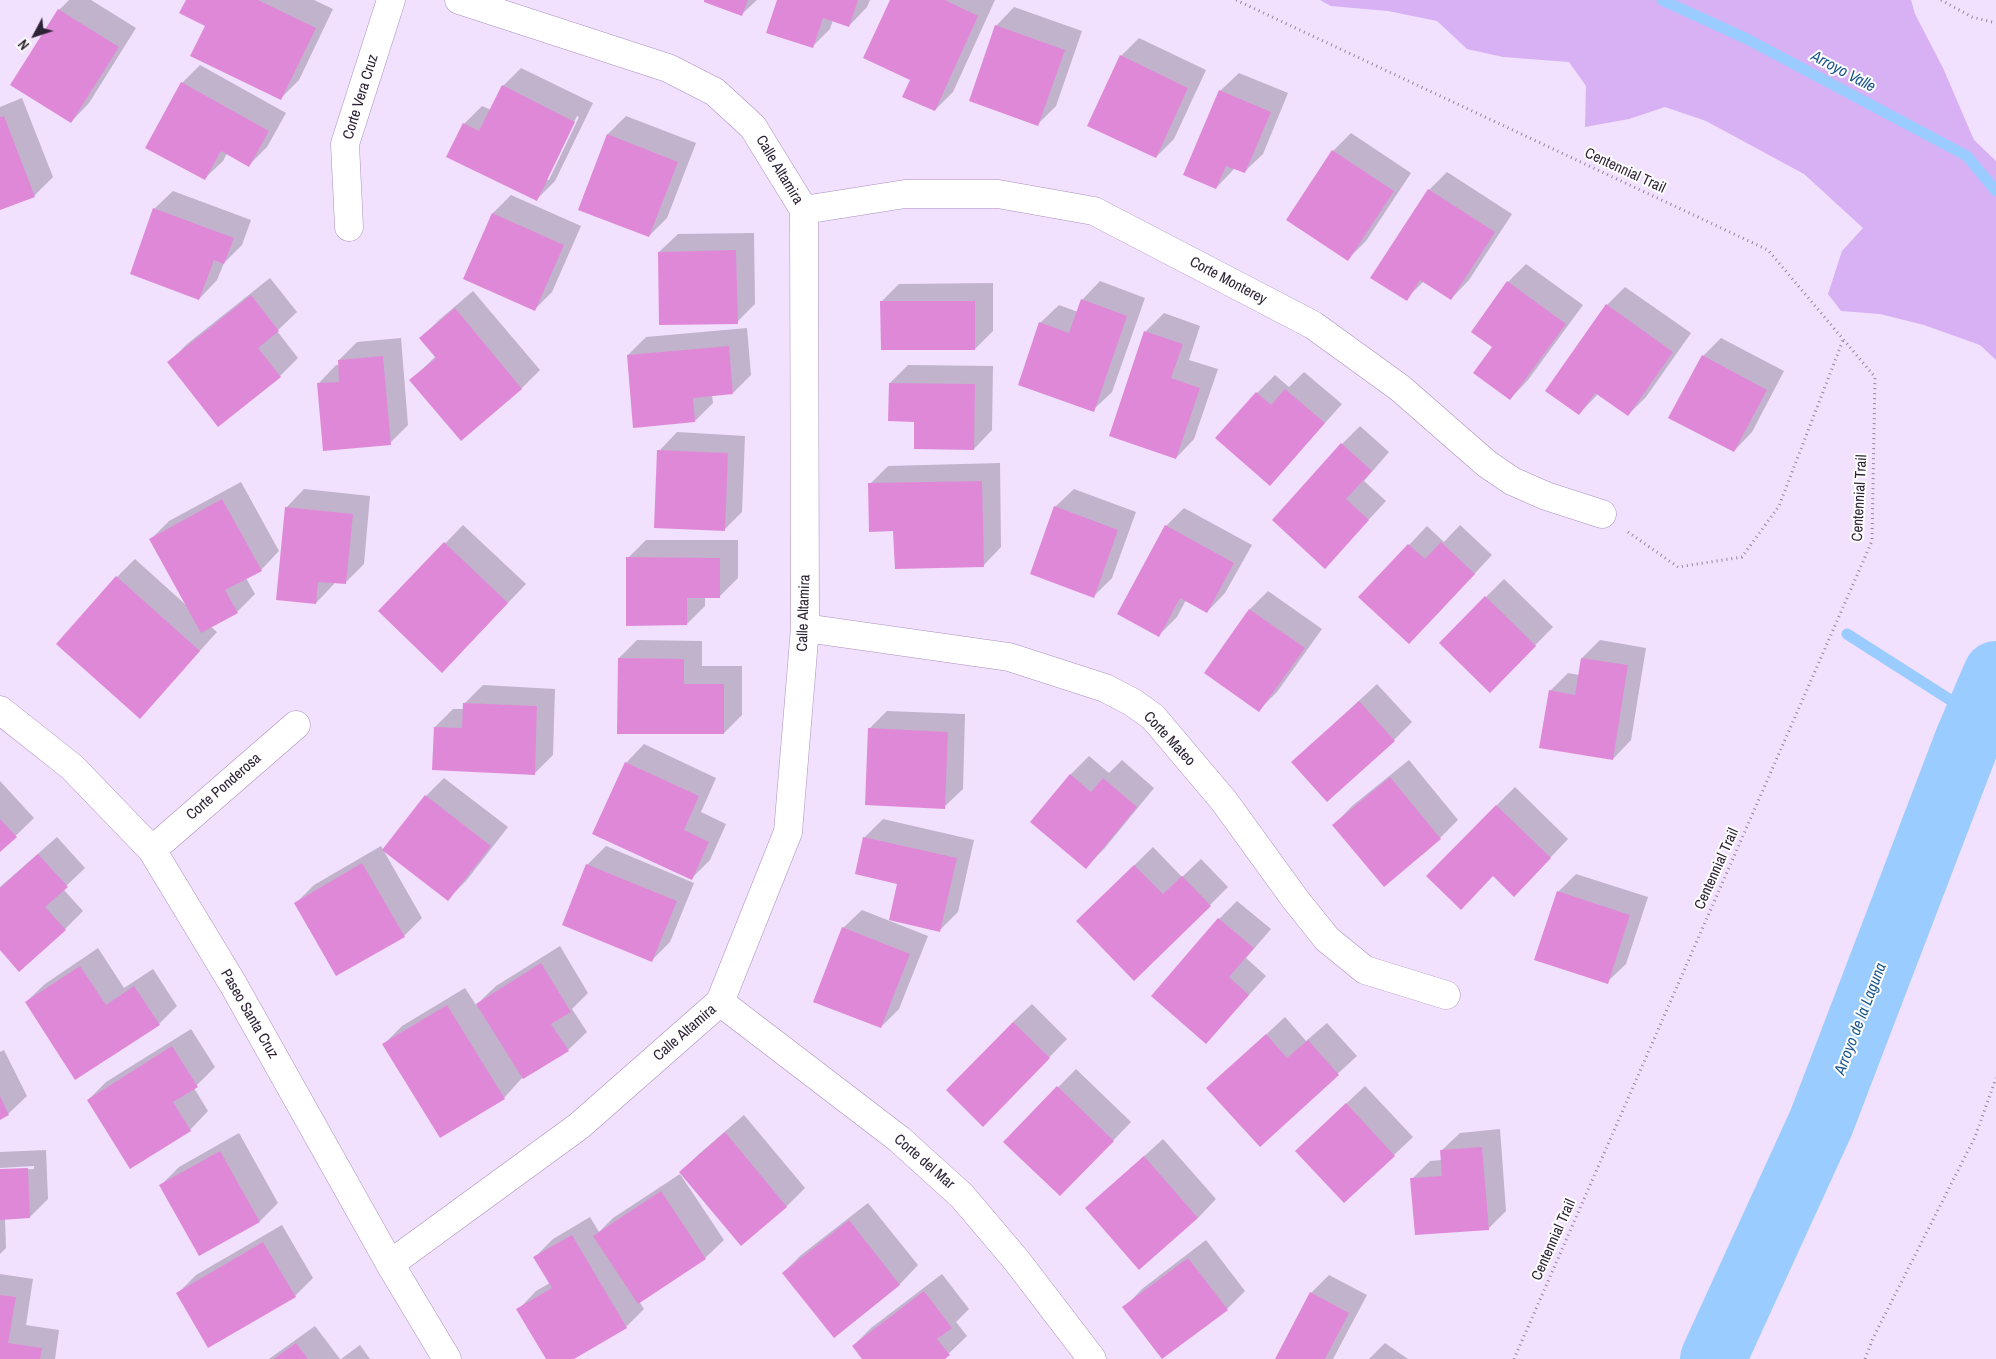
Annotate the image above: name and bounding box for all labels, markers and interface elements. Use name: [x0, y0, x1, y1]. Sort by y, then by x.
north arrow: [10, 10, 60, 60]
text: N: [14, 36, 33, 54]
water label: Arroyo Valle: [1807, 47, 1879, 97]
street label: Corte Vera Cruz: [340, 52, 382, 142]
street label: Calle Altamira: [751, 132, 807, 208]
street label: Centennial Trail: [1582, 144, 1668, 198]
street label: Corte Monterey: [1186, 253, 1270, 309]
street label: Centennial Trail: [1849, 454, 1871, 542]
street label: Calle Altamira: [794, 574, 814, 652]
street label: Corte Mateo: [1139, 708, 1199, 770]
street label: Corte Ponderosa: [183, 750, 265, 824]
street label: Centennial Trail: [1691, 826, 1743, 912]
water label: Arroyo de la Laguna: [1831, 960, 1891, 1078]
street label: Paseo Santa Cruz: [216, 966, 282, 1062]
street label: Calle Altamira: [650, 1001, 720, 1065]
street label: Corte del Mar: [890, 1131, 958, 1193]
street label: Centennial Trail: [1528, 1197, 1580, 1283]

